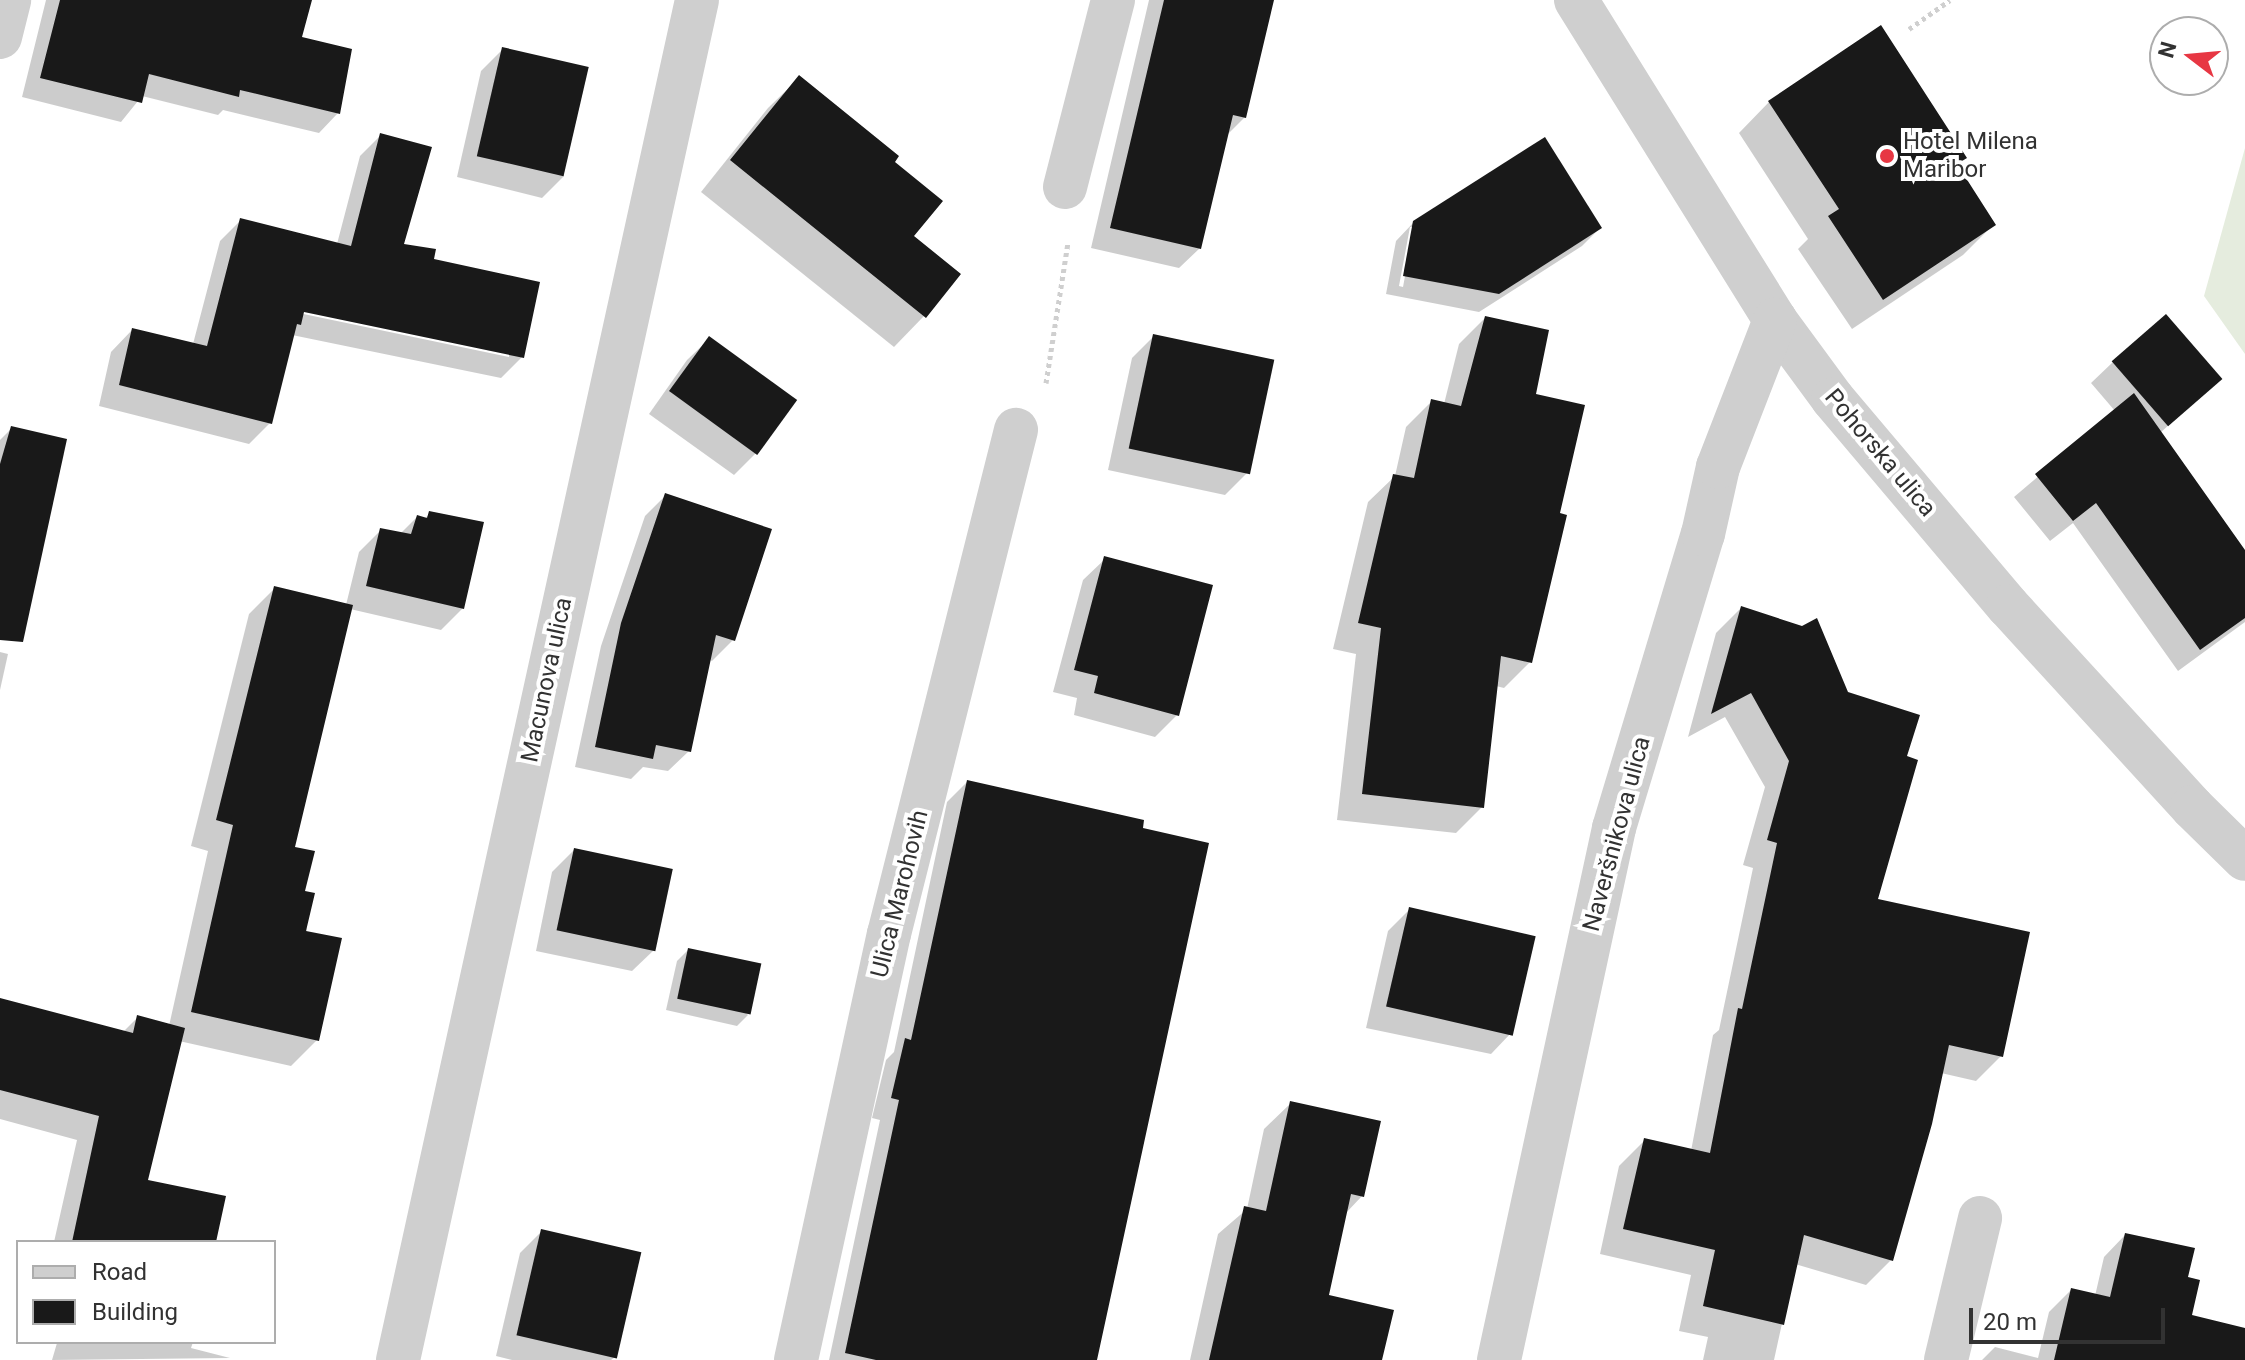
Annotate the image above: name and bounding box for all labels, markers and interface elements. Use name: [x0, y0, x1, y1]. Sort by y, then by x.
north arrow: [2149, 16, 2229, 96]
text: N: [2153, 39, 2182, 61]
place label: Hotel Milena Maribor: [1903, 128, 2038, 184]
marker: Hotel Milena Maribor: [1878, 147, 1896, 165]
street label: Pohorska ulica: [1818, 383, 1942, 523]
street label: Macunova ulica: [515, 595, 579, 765]
street label: Naveršnikova ulica: [1577, 733, 1657, 935]
street label: Ulica Marohovih: [865, 807, 935, 981]
legend: [16, 1240, 276, 1344]
text: Road: [92, 1258, 147, 1286]
scale bar: [1973, 1292, 2169, 1342]
text: Building: [92, 1298, 178, 1326]
text: 20 m: [1983, 1308, 2037, 1336]

